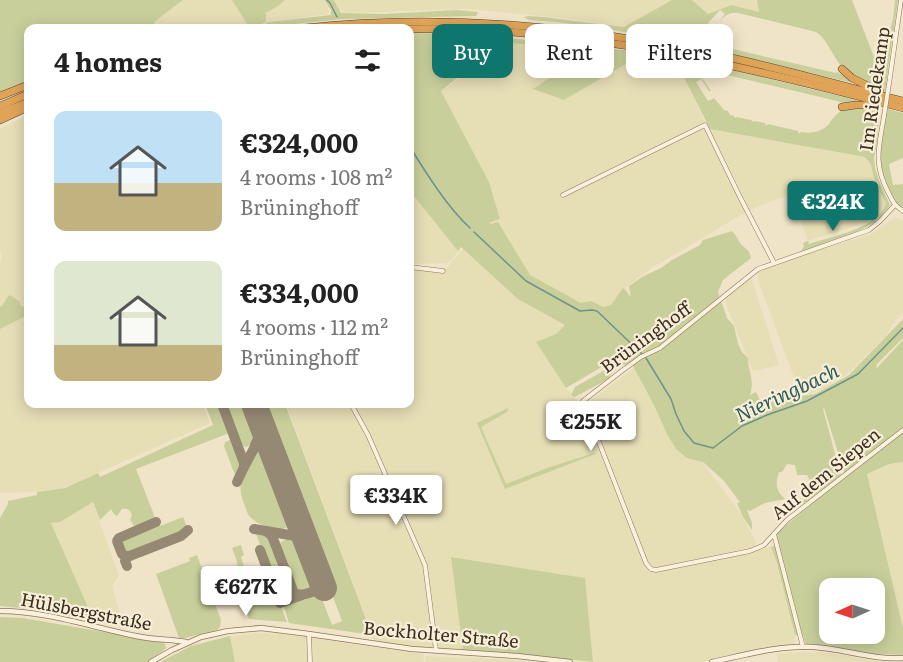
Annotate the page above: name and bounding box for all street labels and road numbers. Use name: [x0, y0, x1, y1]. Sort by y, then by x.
street label: Im Riedekamp: [851, 25, 896, 153]
street label: Brüninghoff: [594, 293, 698, 379]
street label: Auf dem Siepen: [765, 420, 886, 525]
street label: Hülsbergstraße: [19, 585, 154, 636]
street label: Bockholter Straße: [362, 613, 520, 654]

